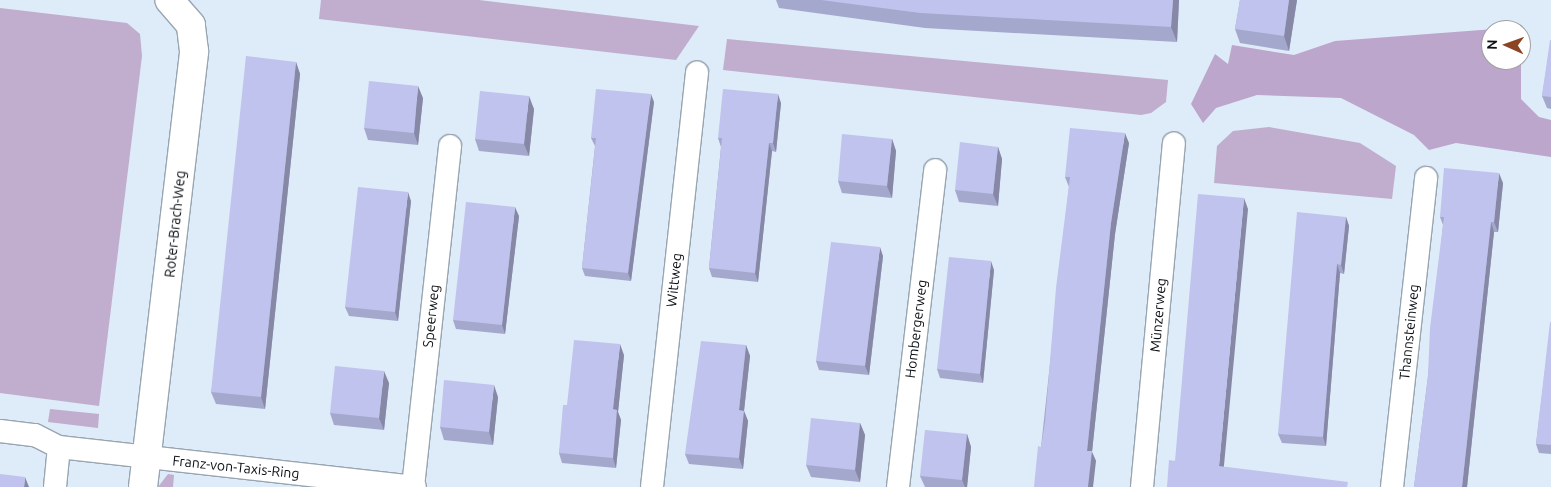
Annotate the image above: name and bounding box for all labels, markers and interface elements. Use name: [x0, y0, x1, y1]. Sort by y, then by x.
north arrow: [1481, 20, 1531, 70]
text: N: [1484, 39, 1500, 50]
street label: Roter-Brach-Weg: [161, 170, 189, 278]
street label: Wittweg: [663, 252, 685, 308]
street label: Münzerweg: [1146, 277, 1170, 353]
street label: Hombergerweg: [902, 279, 930, 379]
street label: Thannsteinweg: [1396, 283, 1422, 381]
street label: Speerweg: [419, 284, 443, 348]
street label: Franz-von-Taxis-Ring: [172, 452, 300, 482]

